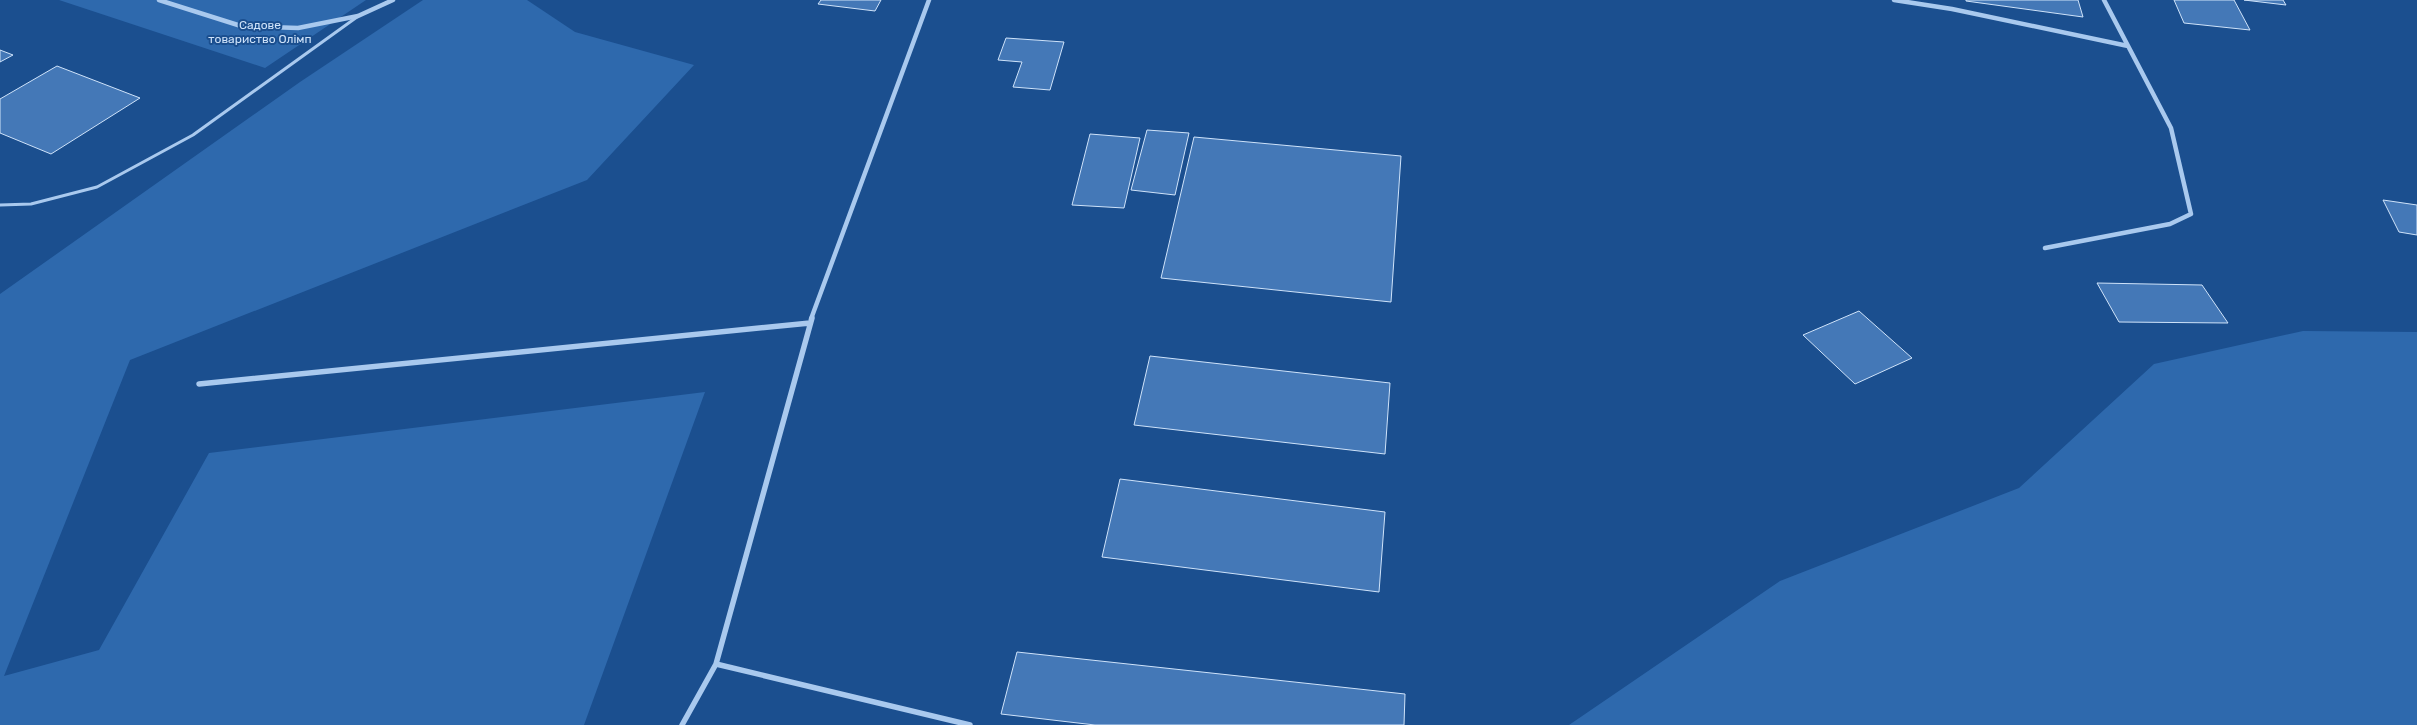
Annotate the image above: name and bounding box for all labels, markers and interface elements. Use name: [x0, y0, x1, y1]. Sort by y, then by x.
park label: Садове товариство Олімп: [208, 18, 312, 46]

